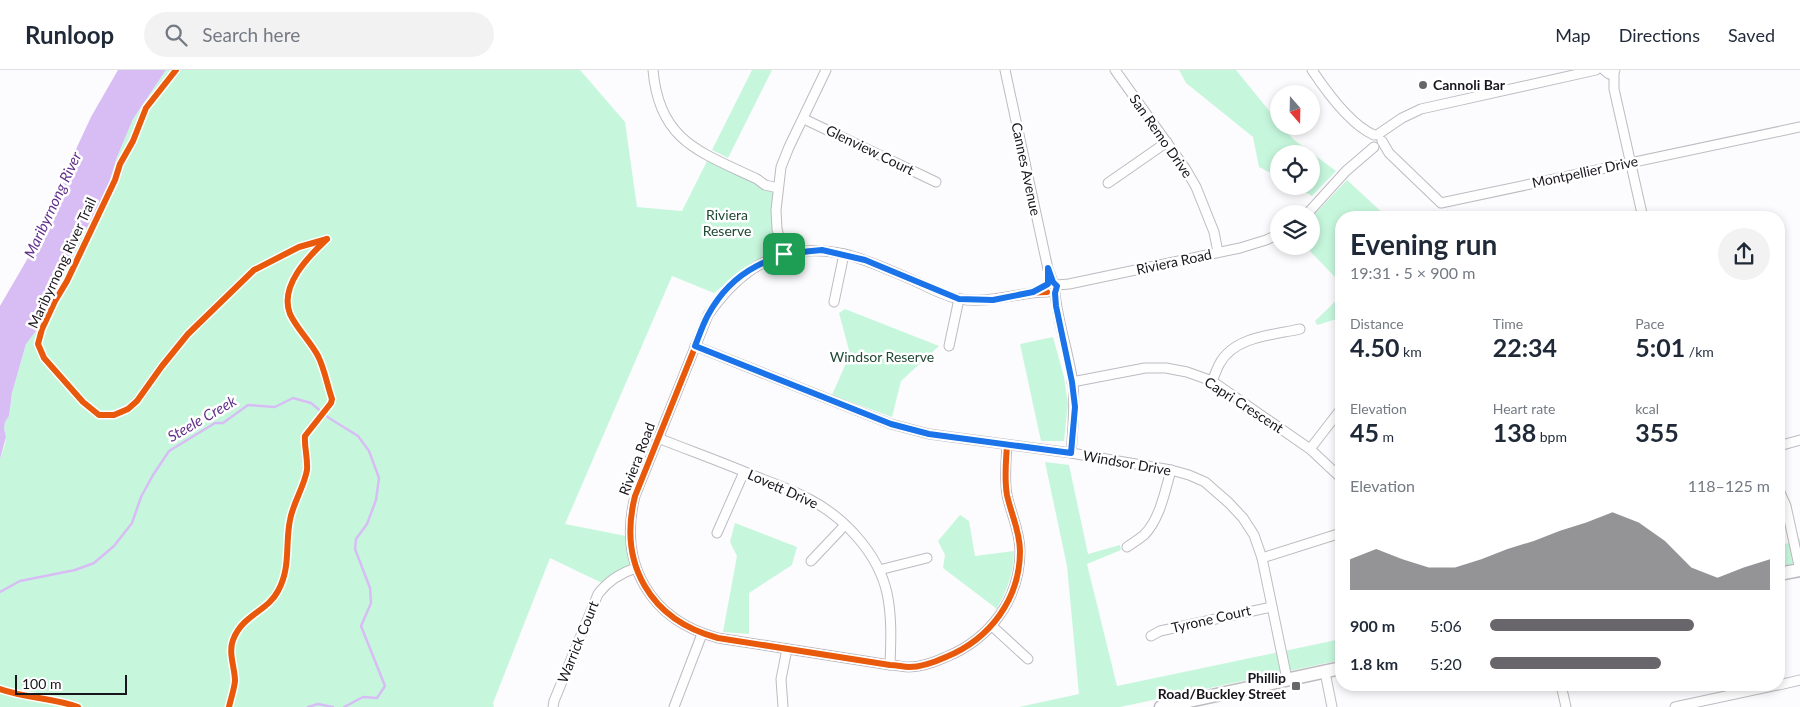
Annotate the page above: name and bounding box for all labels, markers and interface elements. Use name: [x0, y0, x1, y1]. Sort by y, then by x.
search box: [144, 12, 494, 57]
text: Runloop: [25, 20, 114, 49]
icon: search: [162, 21, 190, 49]
text: Search here: [202, 23, 300, 46]
text: Map: [1555, 24, 1591, 46]
text: Directions: [1619, 24, 1700, 46]
text: Saved: [1728, 24, 1775, 46]
place label: Cannoli Bar: [1433, 76, 1506, 93]
marker: Cannoli Bar: [1417, 79, 1429, 91]
north arrow: [1270, 85, 1320, 135]
map controls: [1270, 85, 1320, 255]
street label: San Remo Drive: [1126, 91, 1196, 181]
street label: Glenview Court: [823, 121, 917, 178]
street label: Cannes Avenue: [1008, 121, 1045, 217]
button: locate: [1270, 145, 1320, 195]
water label: Maribyrnong River: [20, 148, 85, 260]
street label: Montpellier Drive: [1530, 152, 1639, 191]
street label: Maribyrnong River Trail: [24, 195, 99, 331]
button: layers: [1270, 205, 1320, 255]
park label: Riviera Reserve: [703, 206, 751, 239]
text: Evening run: [1350, 227, 1497, 261]
button: share: [1718, 228, 1770, 280]
pin: [763, 233, 805, 275]
icon: arrive: [770, 240, 798, 268]
street label: Riviera Road: [1135, 245, 1213, 278]
text: 19:31 · 5 × 900 m: [1350, 263, 1475, 282]
text: Distance: [1350, 315, 1404, 332]
text: Time: [1493, 315, 1523, 332]
text: Pace: [1635, 315, 1664, 332]
text: 4.50: [1350, 332, 1399, 362]
text: 22:34: [1493, 332, 1557, 362]
text: 5:01: [1635, 332, 1685, 362]
text: km: [1399, 343, 1422, 360]
text: /km: [1685, 343, 1714, 360]
park label: Windsor Reserve: [830, 348, 934, 365]
street label: Capri Crescent: [1202, 373, 1287, 436]
water label: Steele Creek: [164, 391, 240, 445]
text: Elevation: [1350, 400, 1407, 417]
text: Heart rate: [1493, 400, 1555, 417]
text: kcal: [1635, 400, 1659, 417]
text: 45: [1350, 417, 1379, 447]
text: 138: [1493, 417, 1536, 447]
text: 355: [1635, 417, 1679, 447]
street label: Riviera Road: [615, 420, 658, 498]
text: m: [1379, 428, 1394, 445]
text: bpm: [1536, 428, 1567, 445]
street label: Windsor Drive: [1082, 446, 1173, 479]
street label: Lovett Drive: [745, 465, 821, 512]
text: Elevation: [1350, 476, 1415, 495]
text: 118–125 m: [1688, 476, 1770, 495]
street label: Warrick Court: [553, 598, 602, 685]
street label: Tyrone Court: [1170, 601, 1252, 636]
text: 900 m: [1350, 616, 1395, 635]
text: 5:06: [1430, 616, 1462, 635]
text: 1.8 km: [1350, 654, 1398, 673]
text: 5:20: [1430, 654, 1462, 673]
place label: Phillip Road/Buckley Street: [1158, 669, 1287, 702]
scale bar: [15, 672, 128, 695]
text: 100 m: [22, 675, 61, 692]
marker: Phillip Road/Buckley Street: [1290, 680, 1302, 692]

